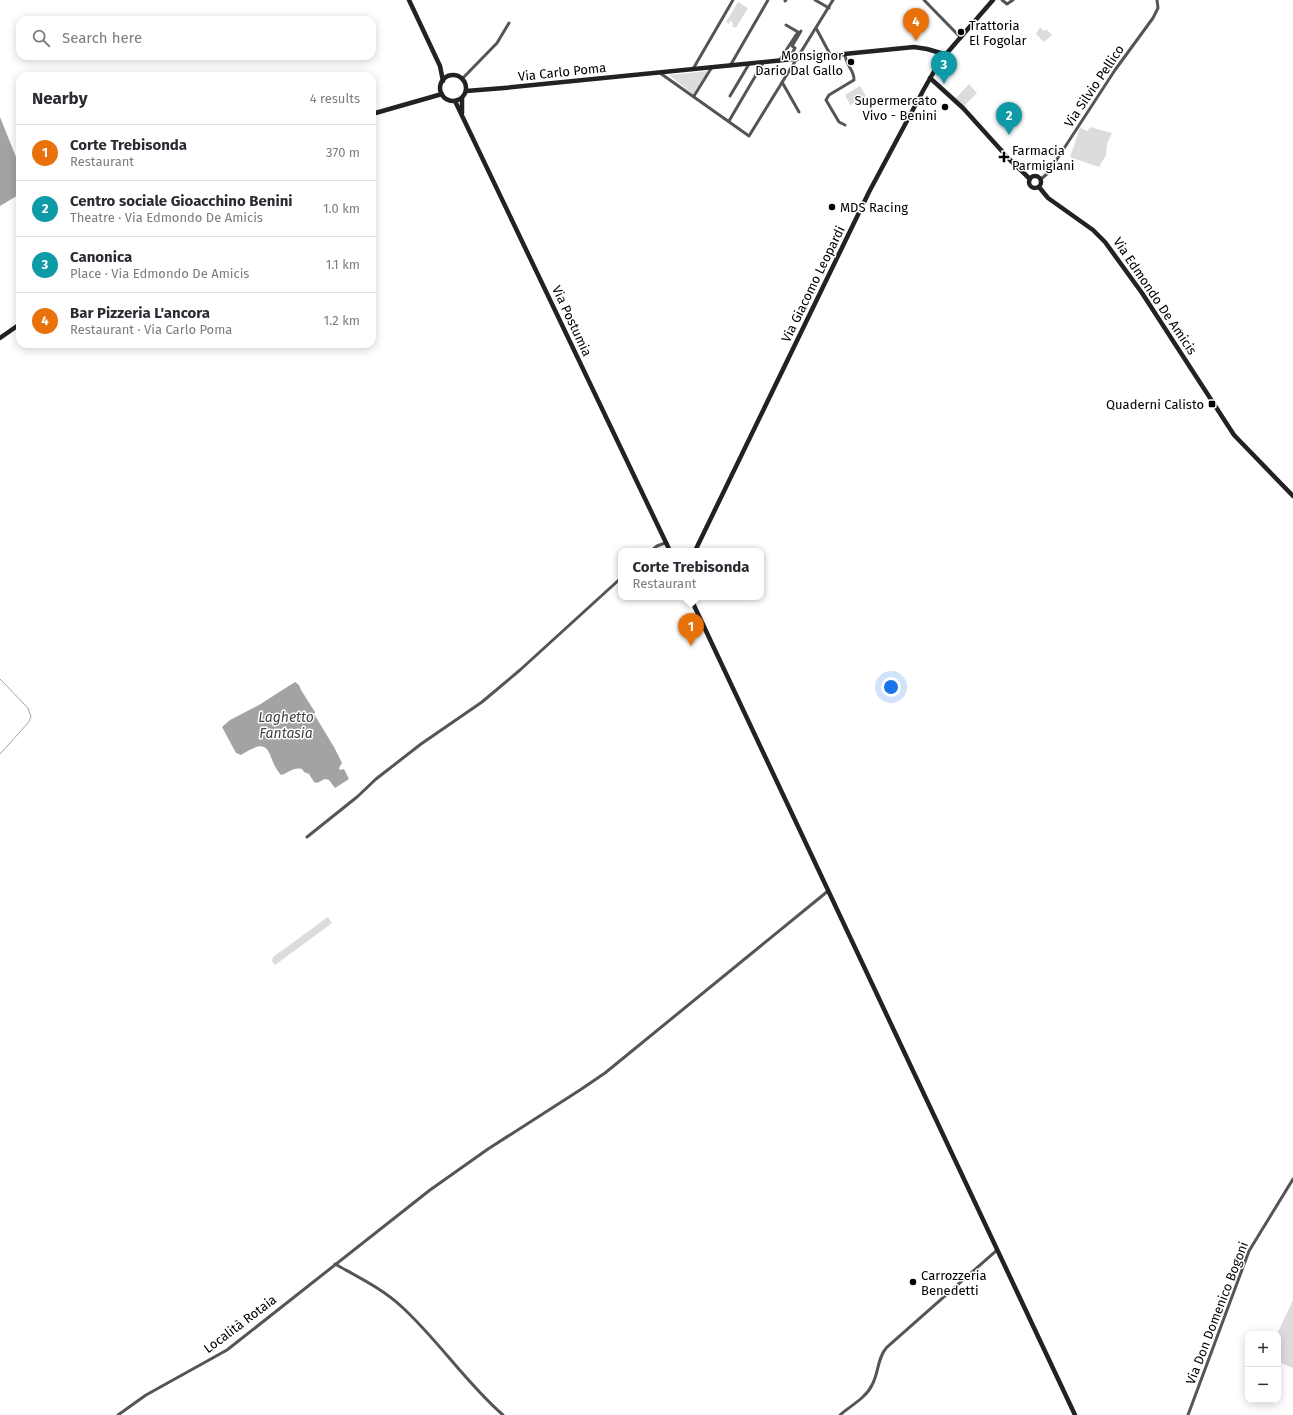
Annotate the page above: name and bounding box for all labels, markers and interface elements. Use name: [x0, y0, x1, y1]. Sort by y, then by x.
pin: 4: [903, 8, 929, 41]
search box: [16, 16, 376, 60]
place label: Trattoria El Fogolar: [969, 18, 1027, 48]
icon: search: [30, 27, 52, 49]
marker: Trattoria El Fogolar: [956, 27, 966, 37]
text: Search here: [62, 29, 142, 47]
street label: Via Silvio Pellico: [1061, 42, 1127, 130]
place label: Monsignor Dario Dal Gallo: [755, 48, 843, 78]
pin: 3: [931, 51, 957, 84]
marker: Monsignor Dario Dal Gallo: [846, 57, 856, 67]
street label: Via Carlo Poma: [517, 60, 607, 84]
text: Nearby: [32, 88, 87, 109]
text: 4 results: [310, 91, 360, 106]
place label: Supermercato Vivo - Benini: [854, 93, 937, 123]
marker: Supermercato Vivo - Benini: [940, 102, 950, 112]
pin: 2: [996, 102, 1022, 135]
text: Corte Trebisonda: [70, 136, 187, 154]
place label: Farmacia Parmigiani: [1012, 143, 1075, 173]
text: 1: [42, 145, 48, 160]
text: 370 m: [326, 145, 360, 160]
marker: Farmacia Parmigiani: [999, 152, 1009, 162]
text: Restaurant: [70, 154, 134, 169]
text: Centro sociale Gioacchino Benini: [70, 192, 293, 210]
place label: MDS Racing: [840, 200, 908, 215]
text: 2: [42, 201, 48, 216]
text: 1.0 km: [323, 201, 360, 216]
marker: MDS Racing: [827, 202, 837, 212]
text: Theatre · Via Edmondo De Amicis: [70, 210, 263, 225]
street label: Via Giacomo Leopardi: [778, 223, 848, 345]
street label: Via Edmondo De Amicis: [1110, 235, 1200, 357]
text: Canonica: [70, 248, 132, 266]
text: 3: [42, 257, 48, 272]
text: 1.1 km: [326, 257, 360, 272]
text: Place · Via Edmondo De Amicis: [70, 266, 249, 281]
street label: Via Postumia: [549, 283, 595, 359]
text: Bar Pizzeria L'ancora: [70, 304, 210, 322]
text: 4: [41, 313, 49, 328]
text: 1.2 km: [324, 313, 360, 328]
text: Restaurant · Via Carlo Poma: [70, 322, 232, 337]
place label: Quaderni Calisto: [1106, 397, 1204, 412]
marker: Quaderni Calisto: [1207, 399, 1217, 409]
popup: [618, 548, 764, 600]
text: Corte Trebisonda: [632, 558, 750, 576]
text: Restaurant: [632, 576, 697, 591]
pin: 1: [678, 613, 704, 646]
your location: [881, 677, 901, 697]
water label: Laghetto Fantasia: [258, 709, 314, 742]
street label: Via Don Domenico Bogoni: [1183, 1239, 1251, 1387]
place label: Carrozzeria Benedetti: [921, 1268, 986, 1298]
marker: Carrozzeria Benedetti: [908, 1277, 918, 1287]
street label: Località Rotaia: [201, 1292, 279, 1356]
map controls: [1245, 1331, 1281, 1403]
button: +: [1245, 1331, 1281, 1367]
button: −: [1245, 1367, 1281, 1403]

